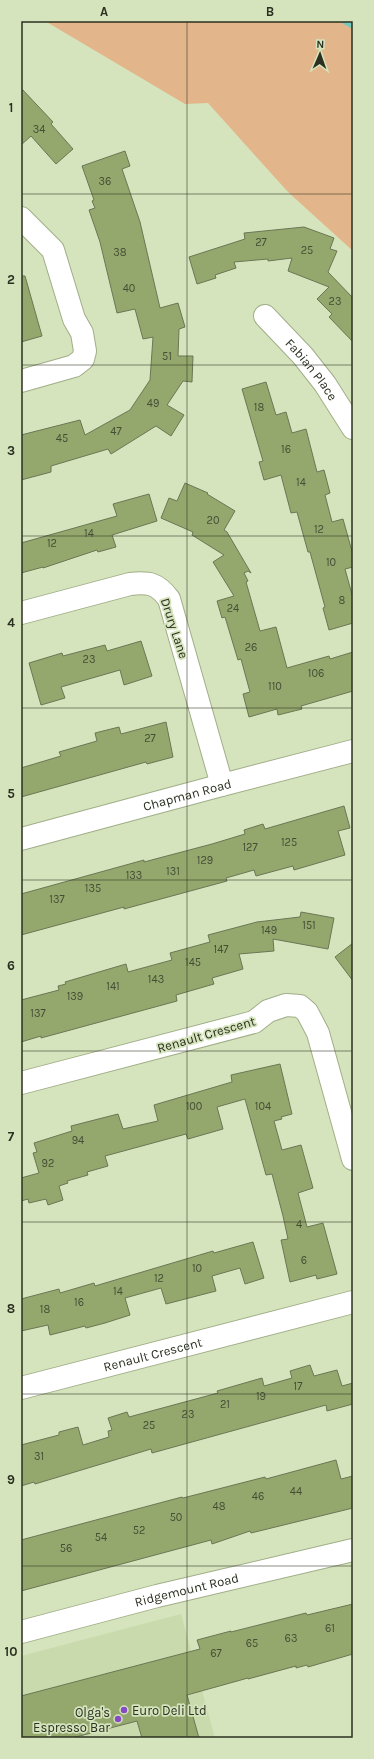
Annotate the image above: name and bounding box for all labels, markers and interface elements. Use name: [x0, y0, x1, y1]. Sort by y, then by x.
text: A: [100, 4, 108, 19]
text: B: [266, 4, 274, 19]
north arrow: [300, 34, 340, 74]
text: N: [316, 38, 325, 51]
text: 1: [9, 100, 13, 115]
house number: 34: [33, 123, 45, 136]
house number: 36: [99, 175, 111, 188]
house number: 27: [255, 236, 267, 249]
house number: 25: [301, 244, 313, 257]
house number: 38: [113, 246, 127, 259]
text: 2: [7, 272, 15, 287]
house number: 40: [123, 282, 135, 295]
house number: 23: [329, 295, 341, 308]
street label: Fabian Place: [282, 336, 341, 403]
house number: 51: [162, 350, 172, 363]
house number: 49: [147, 397, 159, 410]
house number: 18: [254, 401, 264, 414]
house number: 47: [110, 425, 122, 438]
house number: 45: [56, 432, 68, 445]
text: 3: [7, 443, 15, 458]
house number: 16: [281, 443, 291, 456]
house number: 14: [296, 476, 306, 489]
house number: 20: [207, 514, 219, 527]
house number: 12: [314, 523, 324, 536]
house number: 14: [84, 527, 94, 540]
house number: 12: [47, 537, 57, 550]
house number: 10: [326, 556, 336, 569]
house number: 8: [339, 594, 346, 607]
street label: Drury Lane: [158, 596, 191, 661]
house number: 24: [227, 602, 239, 615]
text: 4: [7, 615, 15, 630]
house number: 26: [245, 641, 257, 654]
house number: 23: [83, 653, 95, 666]
house number: 106: [308, 667, 324, 680]
house number: 110: [268, 680, 282, 693]
house number: 27: [144, 732, 156, 745]
street label: Chapman Road: [141, 776, 233, 814]
text: 5: [7, 786, 15, 801]
house number: 125: [281, 836, 297, 849]
house number: 127: [242, 841, 258, 854]
house number: 129: [197, 854, 213, 867]
house number: 131: [166, 865, 180, 878]
house number: 133: [126, 869, 142, 882]
house number: 135: [85, 882, 101, 895]
house number: 137: [49, 893, 65, 906]
house number: 151: [302, 919, 316, 932]
house number: 149: [261, 924, 277, 937]
house number: 147: [214, 943, 228, 956]
house number: 145: [185, 956, 201, 969]
text: 6: [7, 958, 15, 973]
house number: 143: [148, 973, 164, 986]
house number: 141: [106, 980, 120, 993]
house number: 139: [67, 990, 83, 1003]
house number: 137: [30, 1007, 46, 1020]
street label: Renault Crescent: [155, 1013, 257, 1056]
house number: 100: [186, 1100, 202, 1113]
house number: 104: [255, 1100, 271, 1113]
text: 7: [8, 1129, 15, 1144]
house number: 94: [72, 1134, 84, 1147]
house number: 92: [42, 1157, 54, 1170]
house number: 4: [296, 1218, 302, 1231]
house number: 6: [301, 1254, 307, 1267]
house number: 10: [192, 1262, 202, 1275]
house number: 12: [154, 1272, 164, 1285]
house number: 14: [113, 1285, 123, 1298]
house number: 16: [74, 1296, 84, 1309]
text: 8: [7, 1301, 15, 1316]
house number: 18: [40, 1303, 50, 1316]
street label: Renault Crescent: [102, 1334, 204, 1374]
house number: 17: [294, 1380, 302, 1393]
house number: 19: [256, 1390, 266, 1403]
house number: 21: [220, 1398, 230, 1411]
house number: 23: [182, 1408, 194, 1421]
house number: 25: [143, 1419, 155, 1432]
house number: 31: [34, 1450, 44, 1463]
text: 9: [7, 1472, 15, 1487]
house number: 44: [290, 1485, 302, 1498]
house number: 46: [252, 1490, 264, 1503]
house number: 48: [213, 1500, 226, 1513]
house number: 50: [170, 1511, 182, 1524]
house number: 52: [133, 1524, 145, 1537]
house number: 54: [95, 1531, 107, 1544]
house number: 56: [60, 1542, 72, 1555]
street label: Ridgemount Road: [133, 1570, 240, 1610]
house number: 61: [325, 1622, 335, 1635]
house number: 63: [285, 1632, 297, 1645]
house number: 65: [246, 1637, 258, 1650]
text: 10: [5, 1644, 17, 1659]
house number: 67: [210, 1647, 222, 1660]
place label: Euro Deli Ltd: [132, 1703, 207, 1718]
place label: Olga's Espresso Bar: [33, 1705, 110, 1735]
marker: Euro Deli Ltd: [119, 1705, 129, 1715]
marker: Olga's Espresso Bar: [113, 1714, 123, 1724]

